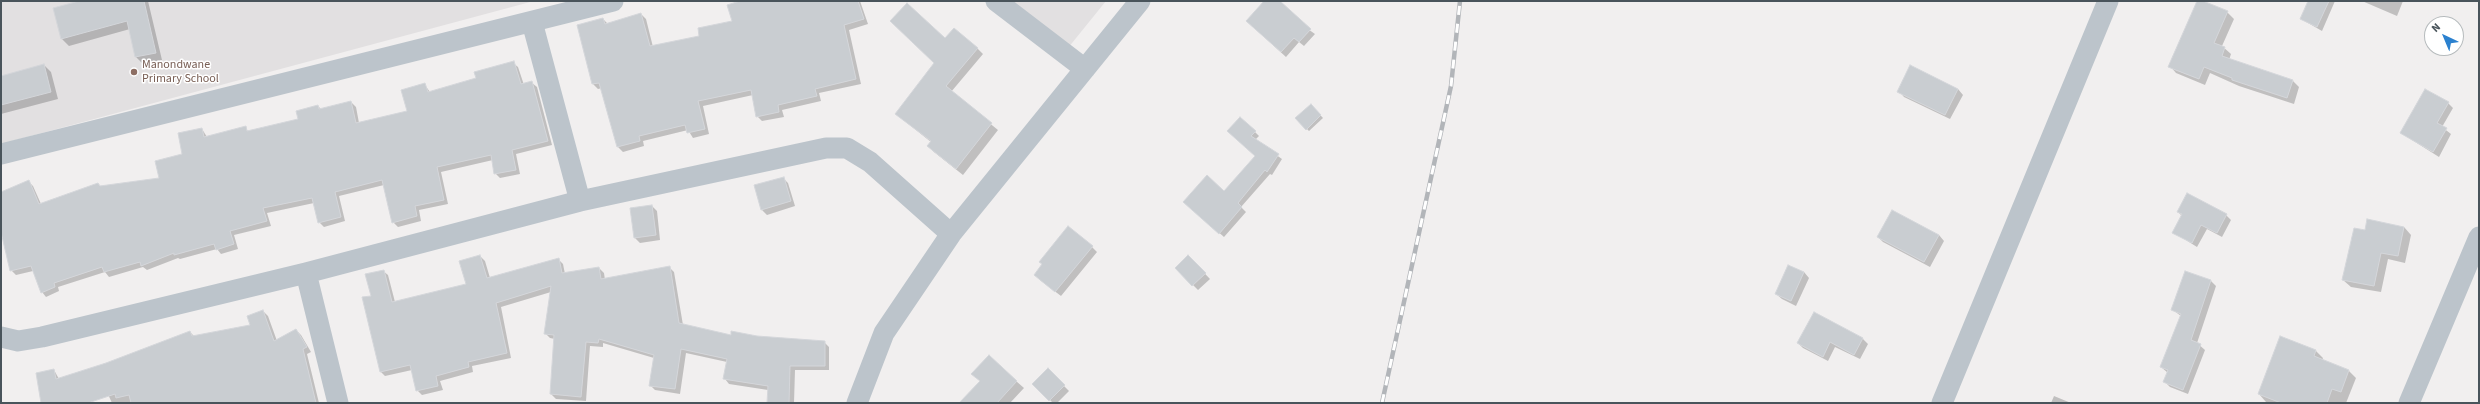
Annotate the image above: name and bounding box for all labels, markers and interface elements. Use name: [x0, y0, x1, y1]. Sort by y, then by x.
north arrow: [2424, 16, 2464, 56]
text: N: [2428, 20, 2444, 36]
place label: Manondwane Primary School: [142, 58, 219, 86]
marker: Manondwane Primary School: [129, 67, 139, 77]

